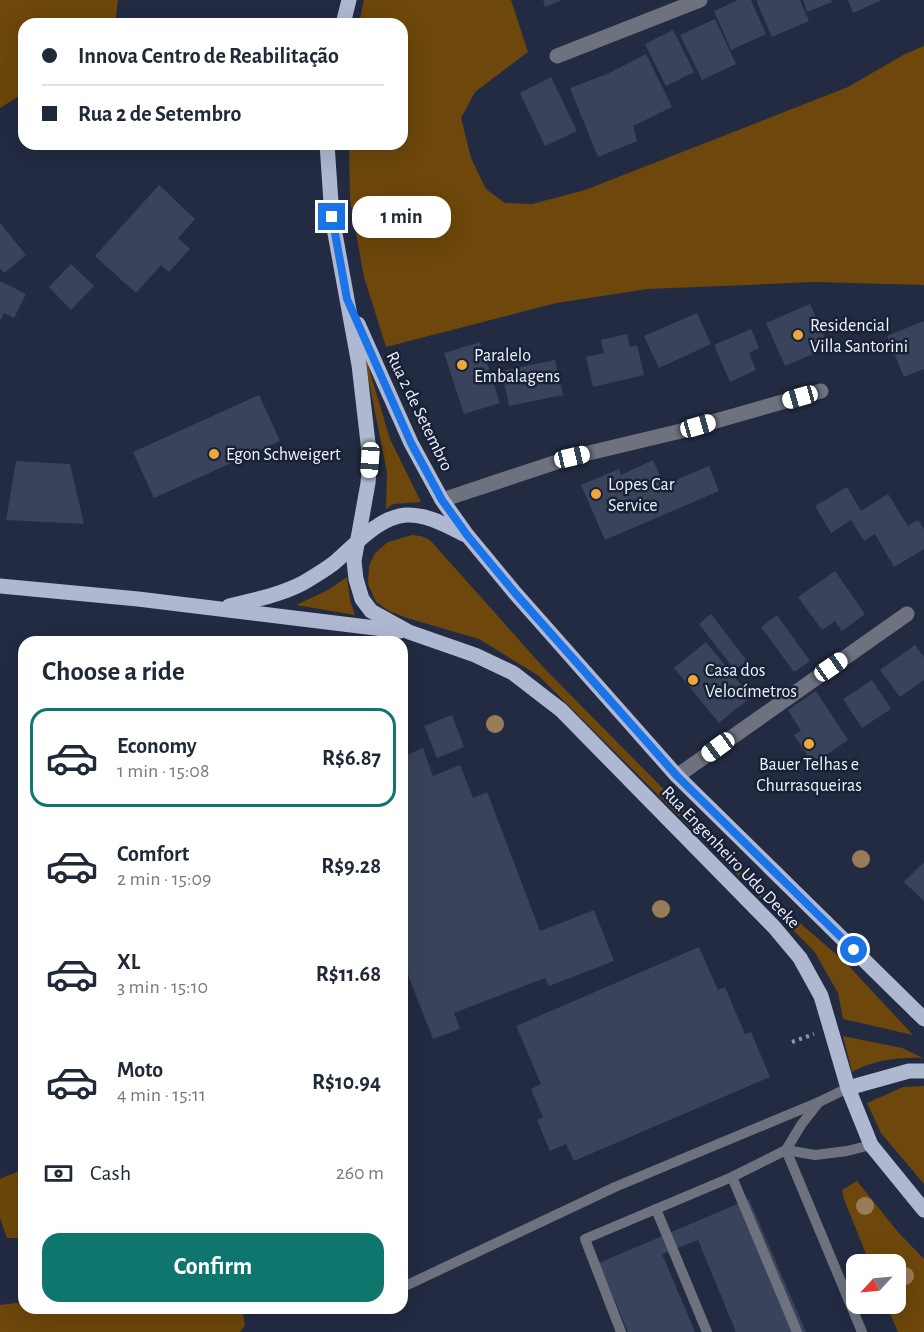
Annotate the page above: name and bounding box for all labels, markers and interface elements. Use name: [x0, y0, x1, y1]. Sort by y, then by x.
text: Innova Centro de Reabilitação: [78, 45, 339, 67]
text: Rua 2 de Setembro: [78, 103, 241, 125]
callout: 1 min: [353, 196, 452, 238]
route end: [318, 203, 345, 230]
text: 1 min: [380, 207, 423, 227]
place label: Residencial Villa Santorini: [810, 317, 908, 356]
marker: Residencial Villa Santorini: [791, 328, 805, 342]
place label: Paralelo Embalagens: [474, 347, 560, 386]
street label: Rua 2 de Setembro: [382, 349, 456, 474]
marker: Paralelo Embalagens: [455, 358, 469, 372]
car: [780, 383, 820, 411]
car: [678, 412, 718, 440]
car: [360, 441, 380, 479]
car: [552, 444, 592, 470]
place label: Egon Schweigert: [226, 446, 341, 464]
marker: Egon Schweigert: [207, 447, 221, 461]
place label: Lopes Car Service: [608, 476, 675, 515]
marker: Lopes Car Service: [589, 487, 603, 501]
car: [811, 649, 851, 685]
text: Choose a ride: [42, 658, 185, 685]
place label: Casa dos Velocímetros: [705, 662, 797, 701]
marker: Casa dos Velocímetros: [686, 673, 700, 687]
car: [698, 729, 738, 765]
icon: car: [45, 731, 99, 785]
text: Economy: [117, 735, 197, 757]
marker: Bauer Telhas e Churrasqueiras: [802, 737, 816, 751]
text: R$6.87: [322, 747, 381, 769]
place label: Bauer Telhas e Churrasqueiras: [756, 756, 862, 795]
text: 1 min · 15:08: [117, 761, 209, 781]
street label: Rua Engenheiro Udo Deeke: [658, 783, 803, 932]
icon: car: [45, 839, 99, 893]
text: Comfort: [117, 843, 189, 865]
text: R$9.28: [321, 855, 381, 877]
text: 2 min · 15:09: [117, 869, 212, 889]
route start: [840, 936, 867, 963]
icon: car: [45, 947, 99, 1001]
text: XL: [117, 951, 140, 973]
text: R$11.68: [316, 963, 381, 985]
text: 3 min · 15:10: [117, 977, 208, 997]
icon: car: [45, 1055, 99, 1109]
text: Moto: [117, 1059, 163, 1081]
text: R$10.94: [312, 1071, 381, 1093]
text: 4 min · 15:11: [117, 1085, 206, 1105]
icon: cash: [42, 1157, 75, 1190]
text: Cash: [90, 1162, 131, 1184]
text: 260 m: [336, 1163, 384, 1183]
button: Confirm: [42, 1233, 384, 1302]
north arrow: [846, 1254, 906, 1314]
map controls: [846, 1254, 906, 1314]

